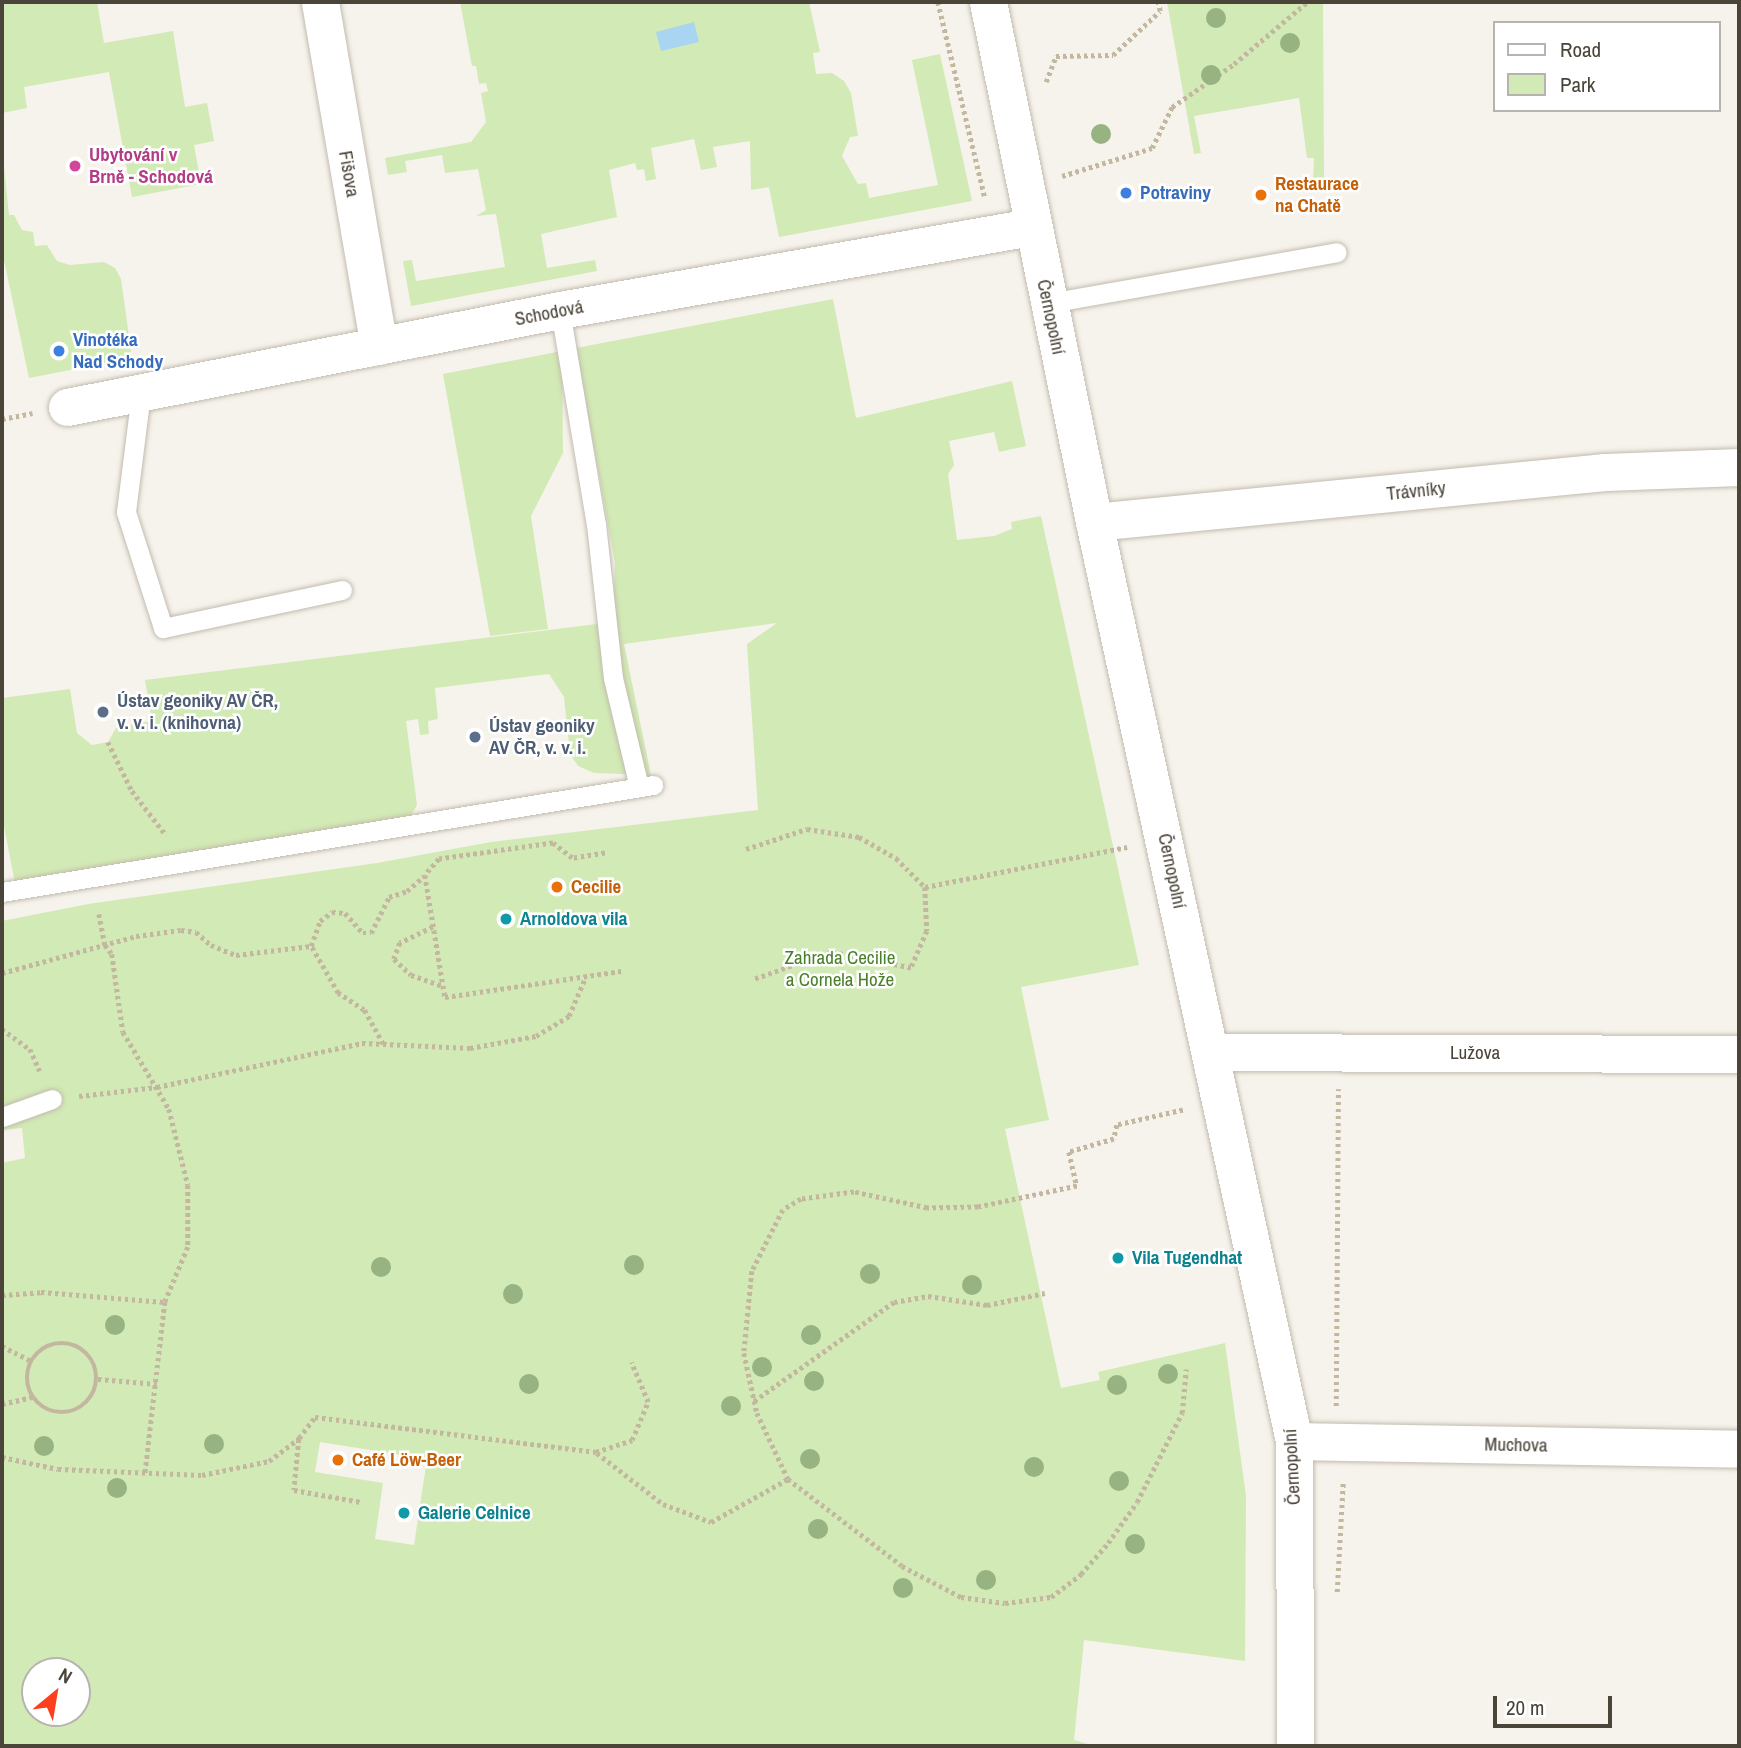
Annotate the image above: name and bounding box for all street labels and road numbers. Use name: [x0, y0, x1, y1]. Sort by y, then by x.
street label: Fišova: [334, 149, 364, 199]
street label: Černopolní: [1032, 277, 1070, 357]
street label: Schodová: [513, 295, 585, 331]
street label: Trávníky: [1385, 477, 1447, 505]
street label: Černopolní: [1153, 831, 1191, 911]
street label: Lužova: [1450, 1042, 1500, 1064]
street label: Černopolní: [1279, 1428, 1305, 1506]
street label: Muchova: [1484, 1433, 1548, 1457]

